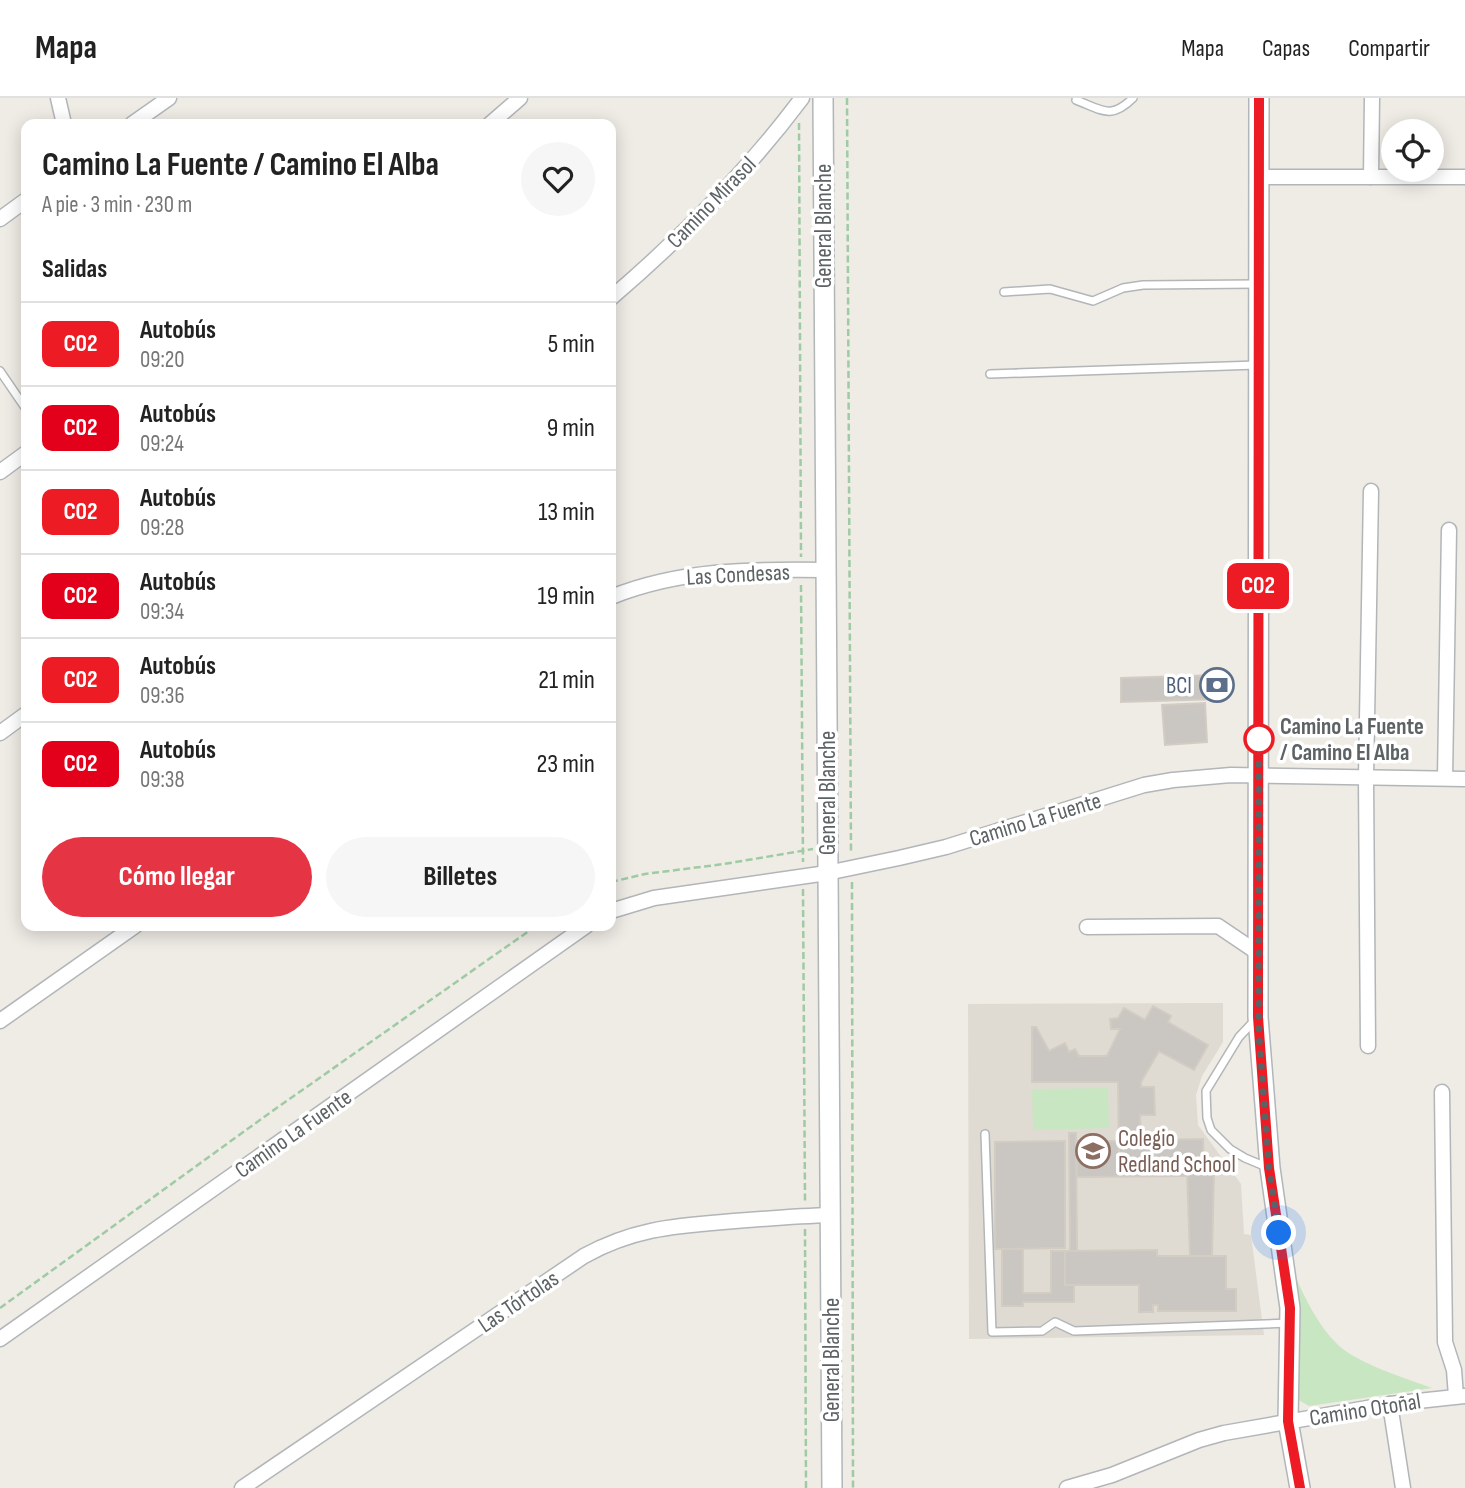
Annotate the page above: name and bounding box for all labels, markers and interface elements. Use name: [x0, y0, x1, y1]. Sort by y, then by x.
text: Mapa: [35, 28, 97, 68]
text: Mapa: [1181, 34, 1224, 63]
text: Capas: [1262, 34, 1310, 63]
text: Compartir: [1348, 34, 1430, 63]
map controls: [1381, 119, 1444, 182]
button: locate: [1381, 119, 1444, 182]
button: heart: [521, 142, 595, 216]
text: Camino La Fuente / Camino El Alba: [42, 145, 439, 185]
street label: Camino Mirasol: [661, 151, 762, 254]
street label: General Blanche: [810, 164, 838, 288]
text: A pie · 3 min · 230 m: [42, 191, 192, 219]
text: Salidas: [42, 254, 107, 285]
text: Autobús: [140, 315, 216, 346]
text: C02: [64, 329, 97, 358]
text: 5 min: [548, 329, 595, 360]
text: 09:20: [140, 346, 185, 374]
text: Autobús: [140, 399, 216, 430]
text: C02: [64, 413, 97, 442]
text: 9 min: [547, 413, 595, 444]
text: 09:24: [140, 430, 184, 458]
text: Autobús: [140, 483, 216, 514]
text: C02: [64, 497, 97, 526]
text: 13 min: [538, 497, 595, 528]
text: 09:28: [140, 514, 184, 542]
street label: Las Condesas: [686, 558, 791, 592]
line badge: C02: [1218, 563, 1298, 609]
text: Autobús: [140, 567, 216, 598]
text: C02: [1241, 571, 1275, 600]
text: C02: [64, 581, 97, 610]
text: 19 min: [538, 581, 595, 612]
text: 09:34: [140, 598, 184, 626]
text: Autobús: [140, 651, 216, 682]
text: C02: [64, 665, 97, 694]
text: 21 min: [538, 665, 595, 696]
bank icon: BCI: [1198, 666, 1236, 704]
place label: BCI: [1166, 672, 1192, 700]
text: 09:36: [140, 682, 184, 710]
place label: Camino La Fuente / Camino El Alba: [1280, 713, 1424, 767]
marker: Camino La Fuente / Camino El Alba: [1244, 724, 1274, 754]
street label: General Blanche: [814, 731, 842, 855]
text: Autobús: [140, 735, 216, 766]
text: C02: [64, 749, 97, 778]
text: 23 min: [537, 749, 595, 780]
text: 09:38: [140, 766, 185, 794]
street label: Camino La Fuente: [966, 787, 1105, 853]
button: Cómo llegar: [42, 837, 312, 917]
button: Billetes: [326, 837, 595, 917]
street label: Camino La Fuente: [230, 1083, 357, 1184]
place label: Colegio Redland School: [1118, 1125, 1236, 1179]
school or university icon: Colegio Redland School: [1074, 1132, 1112, 1170]
your location: [1261, 1215, 1296, 1250]
street label: Las Tórtolas: [473, 1265, 564, 1339]
street label: General Blanche: [818, 1298, 846, 1422]
street label: Camino Otoñal: [1307, 1387, 1423, 1433]

